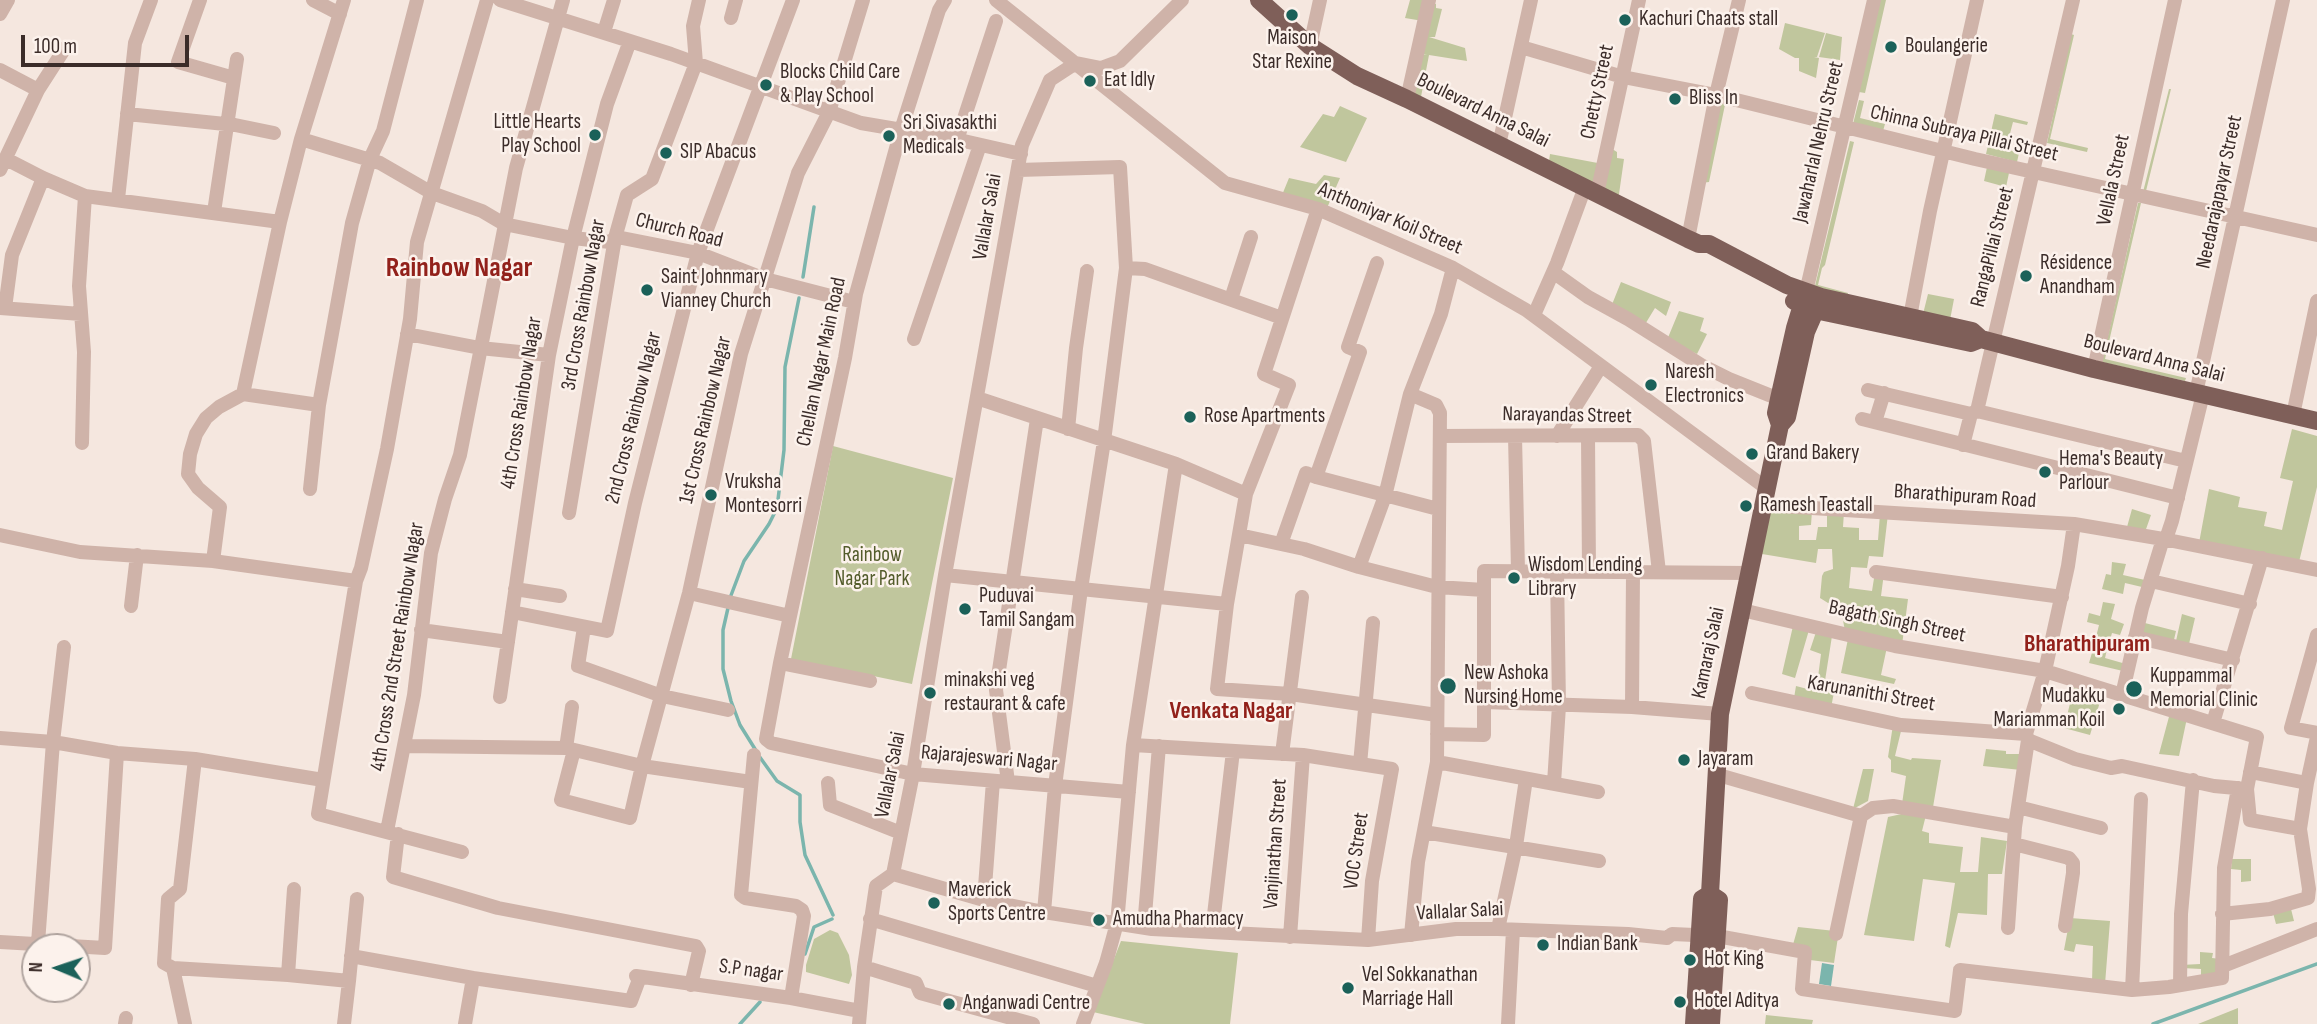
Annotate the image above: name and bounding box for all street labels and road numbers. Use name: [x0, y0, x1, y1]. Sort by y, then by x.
street label: Chetty Street: [1576, 42, 1620, 142]
street label: Jawaharlal Nehru Street: [1788, 59, 1850, 225]
street label: Boulevard Anna Salai: [1413, 68, 1553, 154]
street label: Chinna Subraya Pillai Street: [1868, 100, 2060, 168]
street label: Needarajapayar Street: [2191, 113, 2249, 271]
street label: Vellala Street: [2092, 132, 2136, 228]
street label: Vallalar Salai: [968, 172, 1008, 262]
street label: Anthoniyar Koil Street: [1314, 177, 1466, 261]
street label: RangaPillai Street: [1966, 184, 2020, 310]
street label: Church Road: [633, 208, 725, 254]
street label: 3rd Cross Rainbow Nagar: [557, 218, 611, 392]
street label: Chellan Nagar Main Road: [792, 275, 852, 449]
street label: 4th Cross Rainbow Nagar: [496, 315, 548, 491]
street label: 2nd Cross Rainbow Nagar: [600, 329, 668, 507]
street label: Boulevard Anna Salai: [2081, 329, 2227, 389]
street label: 1st Cross Rainbow Nagar: [674, 334, 738, 506]
street label: Narayandas Street: [1502, 402, 1632, 430]
street label: Bharathipuram Road: [1893, 479, 2037, 515]
street label: 4th Cross 2nd Street Rainbow Nagar: [366, 521, 430, 773]
street label: Bagath Singh Street: [1826, 595, 1968, 649]
street label: Kamaraj Salai: [1687, 605, 1731, 701]
street label: Karunanithi Street: [1805, 670, 1937, 718]
street label: Vallalar Salai: [870, 730, 912, 820]
street label: Rajarajeswari Nagar: [920, 740, 1058, 778]
street label: Vanjinathan Street: [1259, 778, 1293, 910]
street label: VOC Street: [1339, 811, 1375, 891]
street label: Vallalar Salai: [1416, 897, 1504, 927]
street label: S.P nagar: [717, 954, 785, 988]

